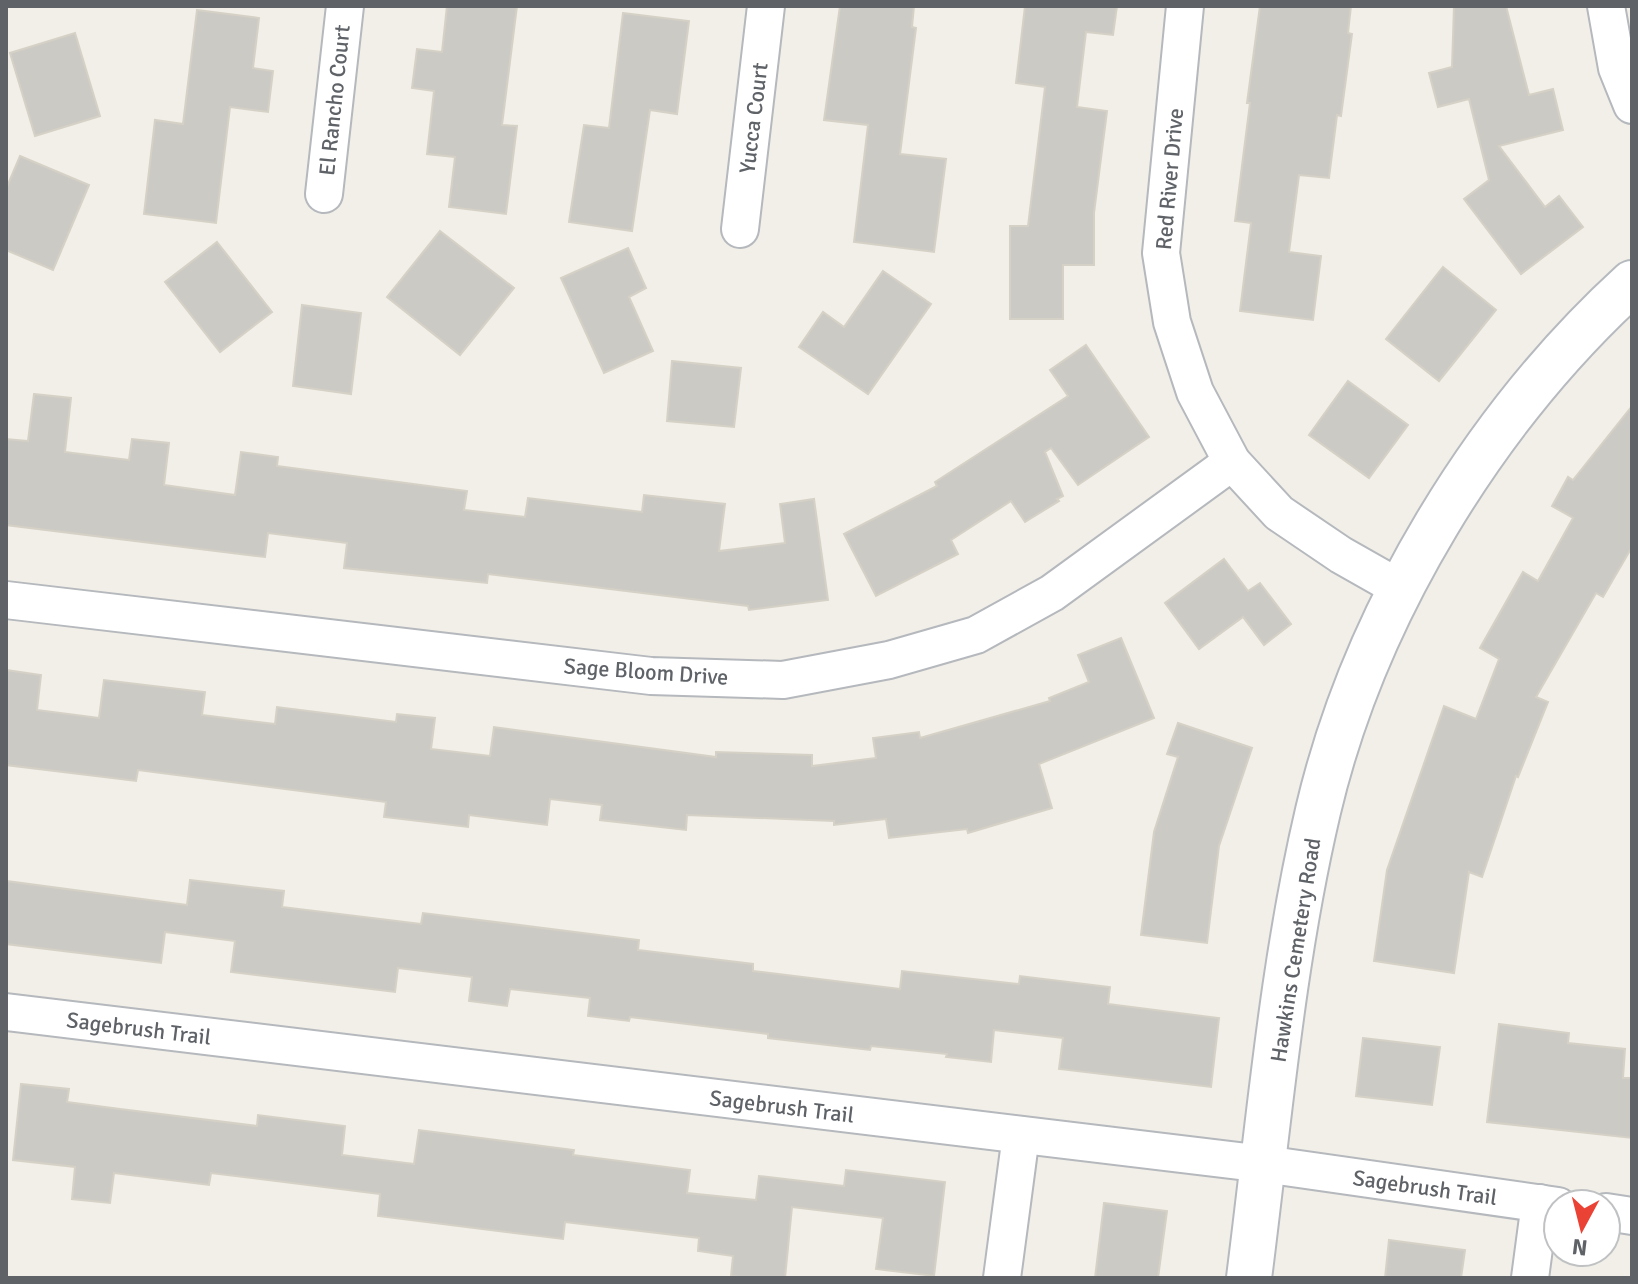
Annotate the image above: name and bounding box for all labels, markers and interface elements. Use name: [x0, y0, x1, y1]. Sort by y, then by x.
street label: El Rancho Court: [313, 23, 356, 177]
street label: Yucca Court: [733, 61, 774, 175]
street label: Red River Drive: [1150, 107, 1189, 251]
street label: Sage Bloom Drive: [563, 652, 729, 691]
street label: Hawkins Cemetery Road: [1264, 836, 1327, 1064]
street label: Sagebrush Trail: [65, 1006, 213, 1051]
street label: Sagebrush Trail: [708, 1084, 856, 1129]
street label: Sagebrush Trail: [1351, 1164, 1499, 1211]
north arrow: [1542, 1188, 1622, 1268]
text: N: [1570, 1233, 1589, 1262]

